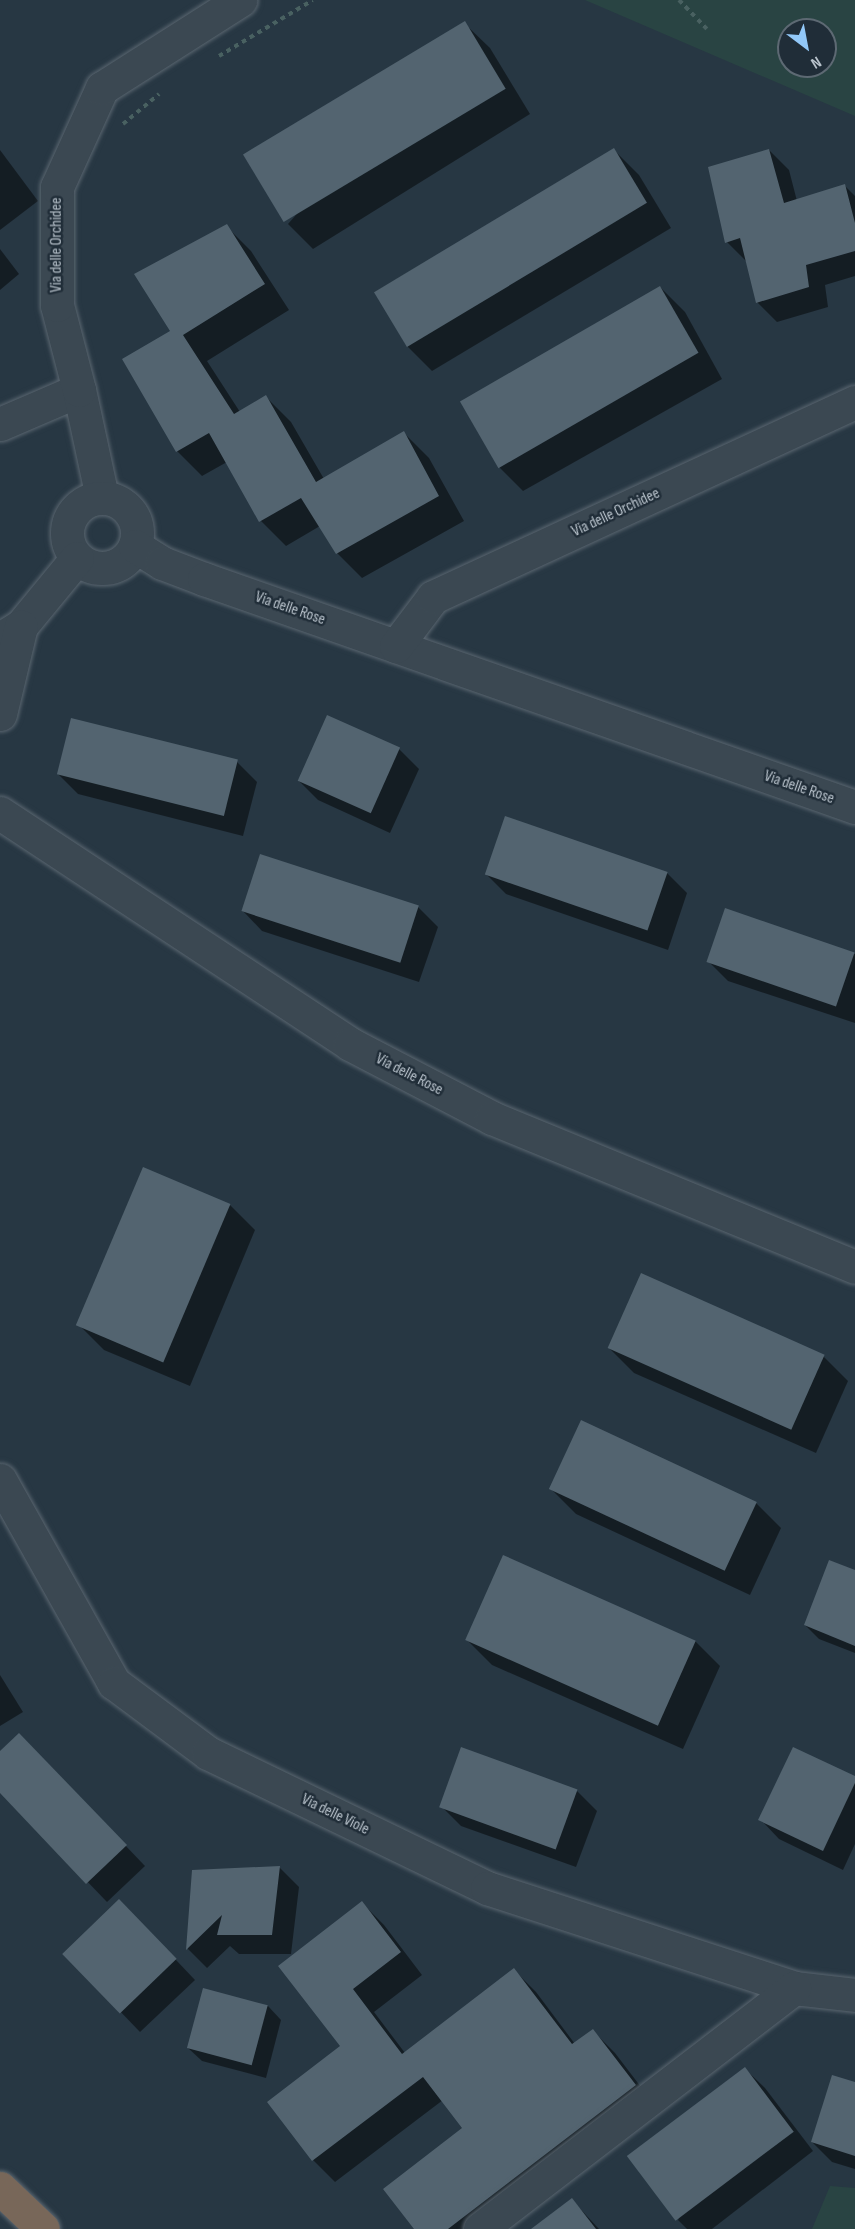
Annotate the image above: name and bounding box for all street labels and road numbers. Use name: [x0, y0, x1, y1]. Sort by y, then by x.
street label: Via delle Orchidee: [47, 198, 67, 292]
street label: Via delle Orchidee: [569, 484, 663, 542]
street label: Via delle Rose: [252, 588, 328, 630]
street label: Via delle Rose: [761, 767, 837, 809]
street label: Via delle Rose: [372, 1050, 446, 1100]
street label: Via delle Viole: [298, 1790, 372, 1840]

